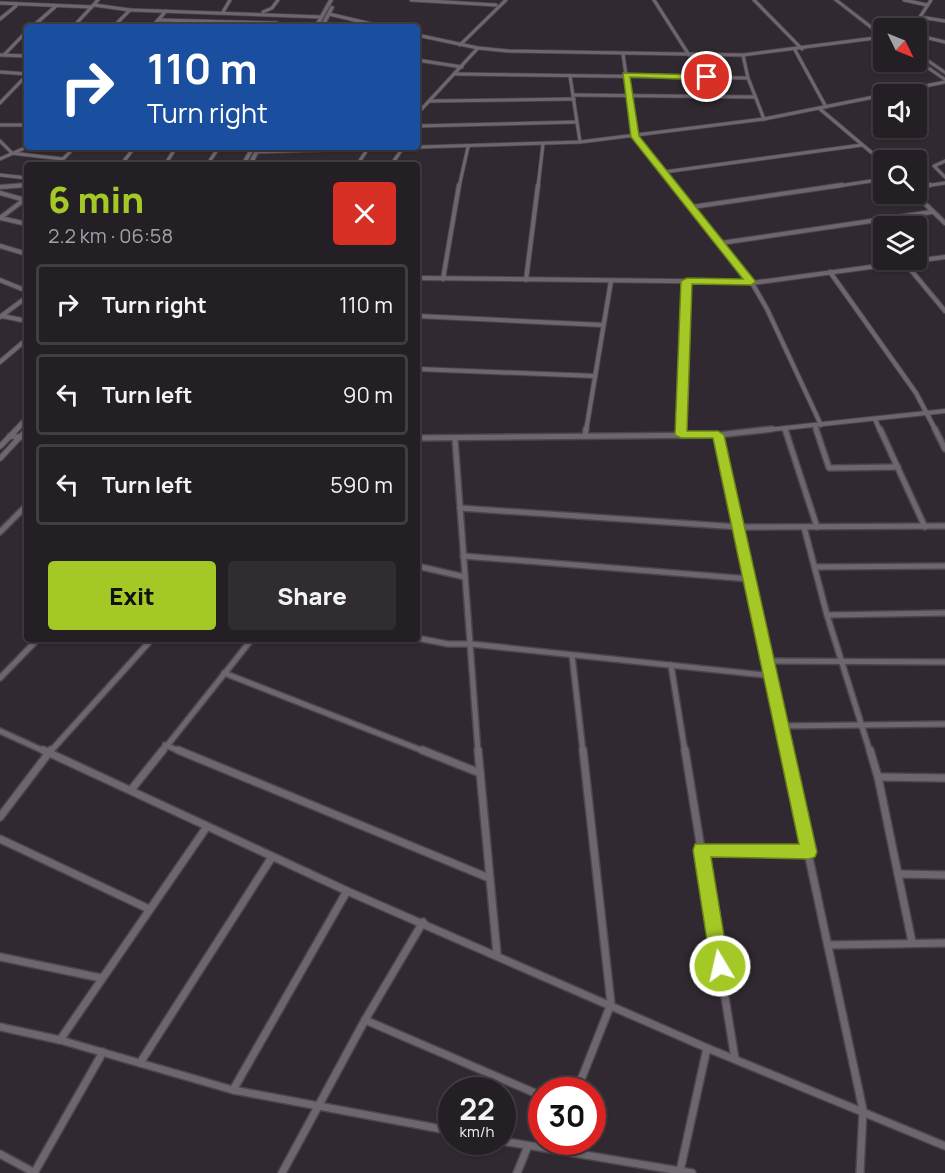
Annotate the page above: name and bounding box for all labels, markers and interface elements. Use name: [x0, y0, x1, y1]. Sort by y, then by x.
north arrow: [873, 18, 927, 72]
map controls: [873, 18, 927, 270]
text: 110 m: [147, 39, 258, 97]
icon: right: [48, 48, 126, 126]
pin: [681, 51, 732, 102]
icon: arrive: [690, 60, 723, 93]
button: sound: [873, 84, 927, 138]
text: Turn right: [147, 94, 268, 131]
button: search: [873, 150, 927, 204]
text: 6 min: [48, 175, 144, 224]
button: close: [333, 182, 396, 245]
button: layers: [873, 216, 927, 270]
text: 2.2 km · 06:58: [48, 222, 173, 249]
icon: right: [51, 288, 84, 321]
text: Turn right: [102, 290, 207, 320]
text: 110 m: [339, 290, 393, 320]
icon: left: [51, 378, 84, 411]
text: Turn left: [102, 380, 192, 410]
text: 90 m: [343, 380, 393, 410]
icon: left: [51, 468, 84, 501]
text: Turn left: [102, 470, 192, 500]
text: 590 m: [330, 470, 393, 500]
button: Exit: [48, 561, 216, 630]
button: Share: [228, 561, 396, 630]
position arrow: [688, 934, 752, 998]
speed limit sign: 30: [528, 1077, 606, 1155]
text: 22: [459, 1088, 495, 1129]
text: km/h: [460, 1121, 494, 1142]

